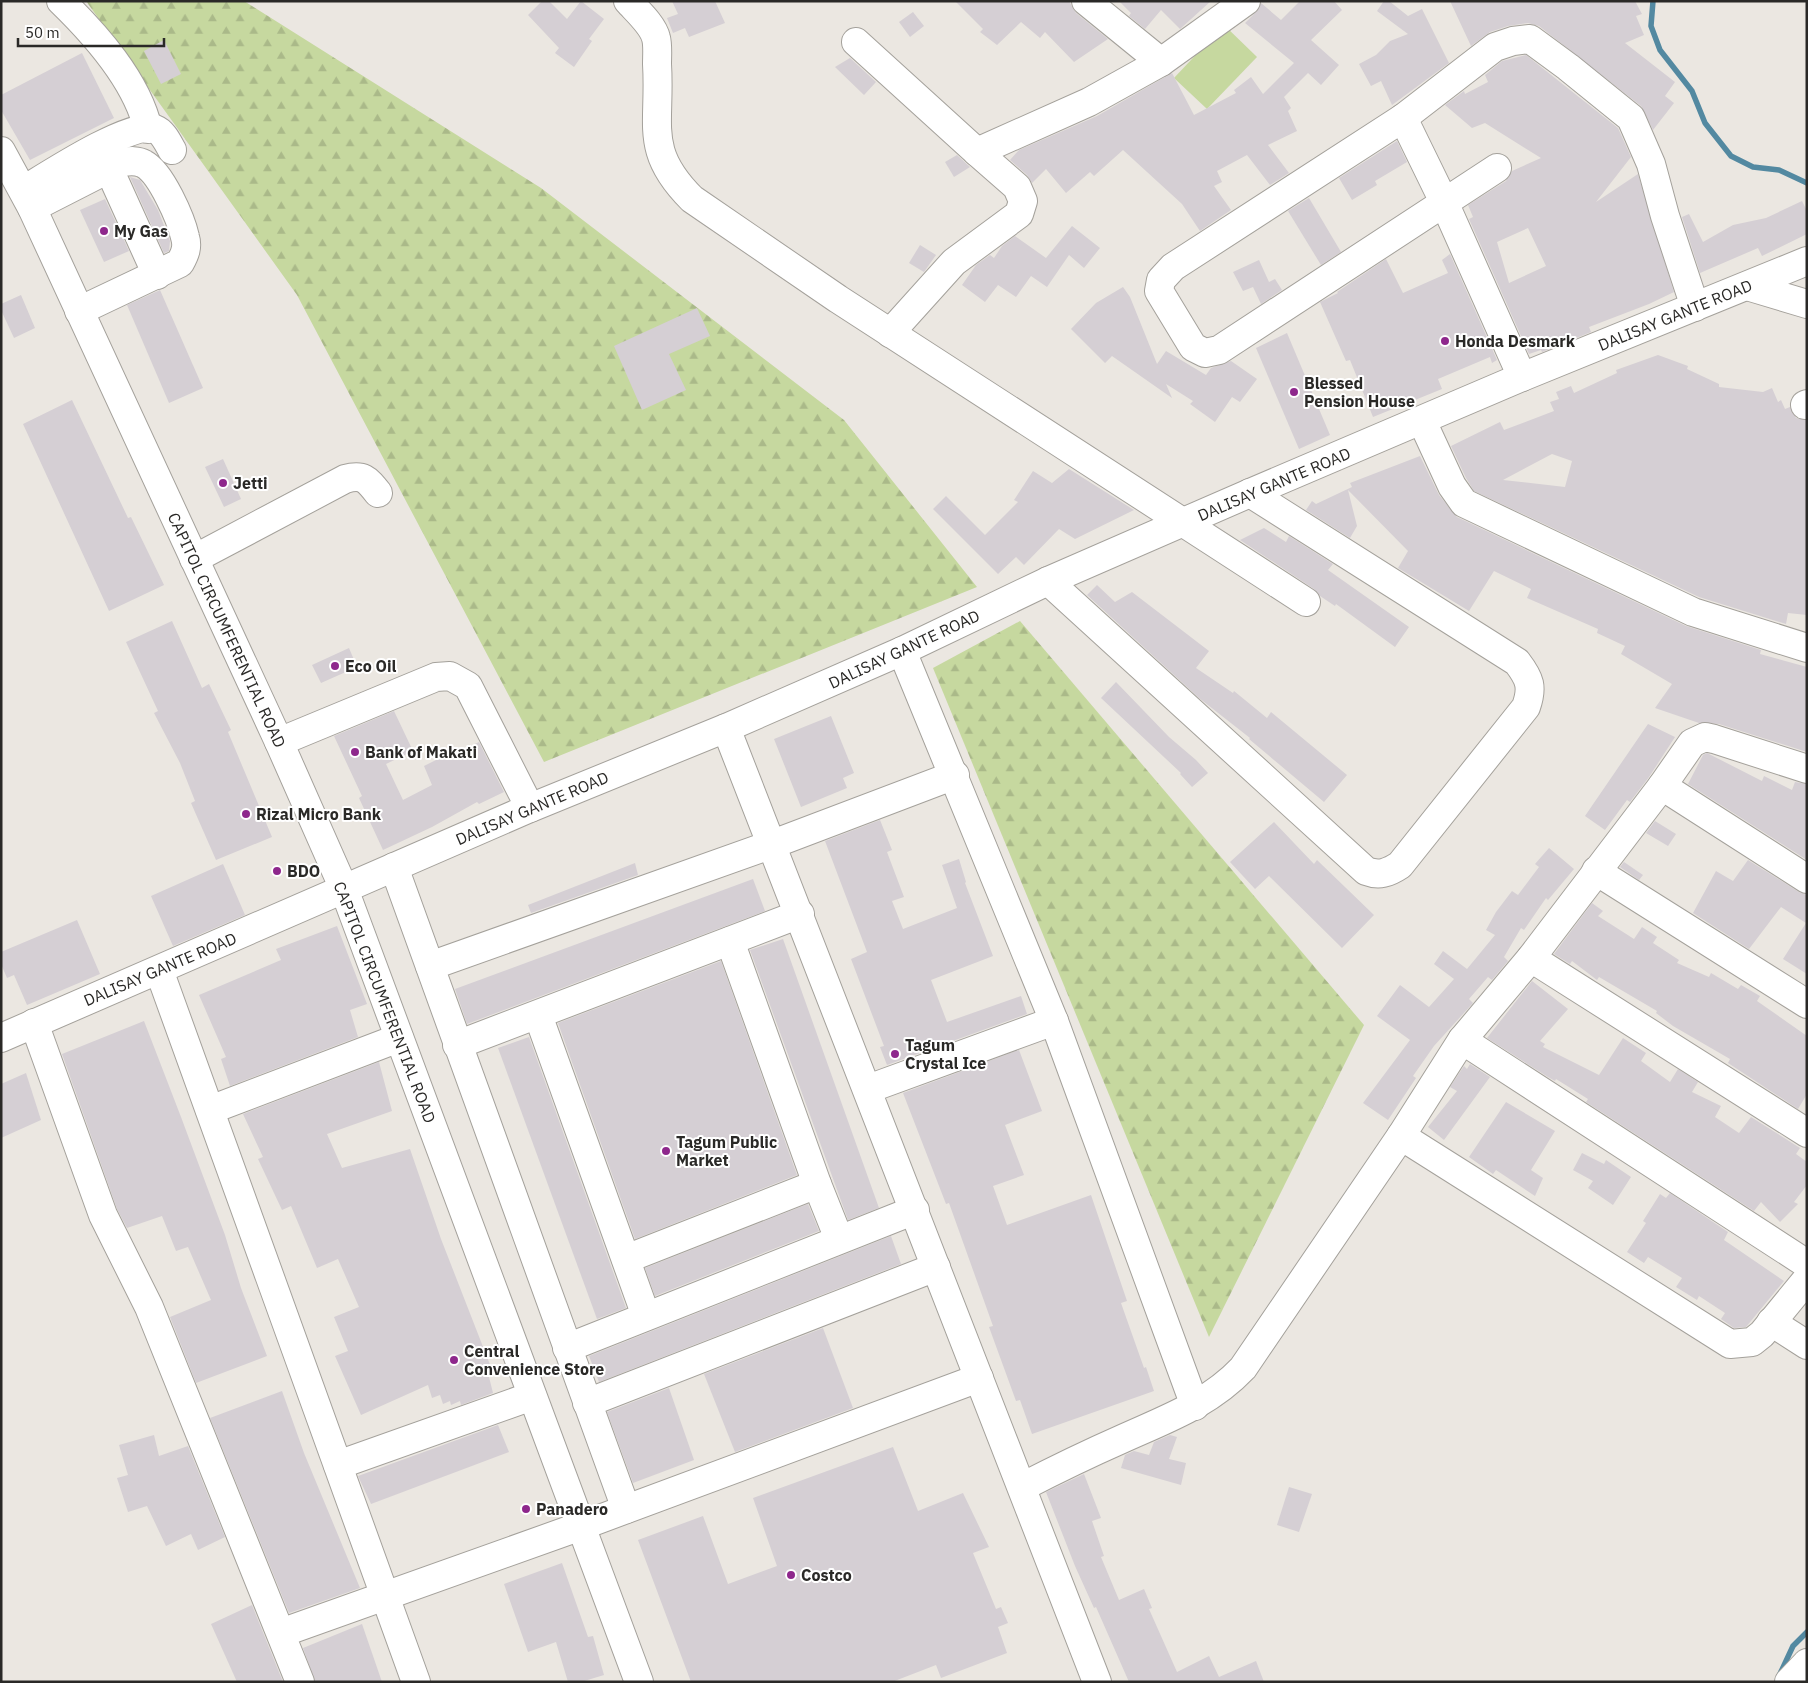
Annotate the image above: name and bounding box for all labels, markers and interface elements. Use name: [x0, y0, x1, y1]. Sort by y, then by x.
scale bar: [18, 15, 164, 47]
text: 50 m: [25, 23, 60, 42]
place label: My Gas: [114, 221, 168, 241]
marker: My Gas: [98, 225, 110, 237]
street label: DALISAY GANTE ROAD: [1595, 275, 1755, 355]
place label: Honda Desmark: [1455, 331, 1576, 351]
marker: Honda Desmark: [1439, 335, 1451, 347]
place label: Blessed Pension House: [1304, 373, 1415, 411]
marker: Blessed Pension House: [1288, 386, 1300, 398]
street label: DALISAY GANTE ROAD: [1194, 443, 1354, 525]
place label: Jetti: [233, 473, 268, 493]
marker: Jetti: [217, 477, 229, 489]
street label: CAPITOL CIRCUMFERENTIAL ROAD: [164, 509, 290, 751]
street label: DALISAY GANTE ROAD: [825, 605, 983, 693]
place label: Eco Oil: [345, 656, 397, 676]
marker: Eco Oil: [329, 660, 341, 672]
place label: Bank of Makati: [365, 742, 477, 762]
marker: Bank of Makati: [349, 746, 361, 758]
street label: DALISAY GANTE ROAD: [452, 767, 612, 849]
place label: Rizal Micro Bank: [256, 804, 382, 824]
marker: Rizal Micro Bank: [240, 808, 252, 820]
place label: BDO: [287, 861, 320, 881]
marker: BDO: [271, 865, 283, 877]
street label: CAPITOL CIRCUMFERENTIAL ROAD: [330, 878, 440, 1126]
street label: DALISAY GANTE ROAD: [80, 928, 240, 1010]
place label: Tagum Crystal Ice: [905, 1035, 986, 1073]
marker: Tagum Crystal Ice: [889, 1048, 901, 1060]
place label: Tagum Public Market: [676, 1132, 777, 1170]
marker: Tagum Public Market: [660, 1145, 672, 1157]
place label: Central Convenience Store: [464, 1341, 604, 1379]
marker: Central Convenience Store: [448, 1354, 460, 1366]
place label: Panadero: [536, 1499, 608, 1519]
marker: Panadero: [520, 1503, 532, 1515]
place label: Costco: [801, 1565, 852, 1585]
marker: Costco: [785, 1569, 797, 1581]

